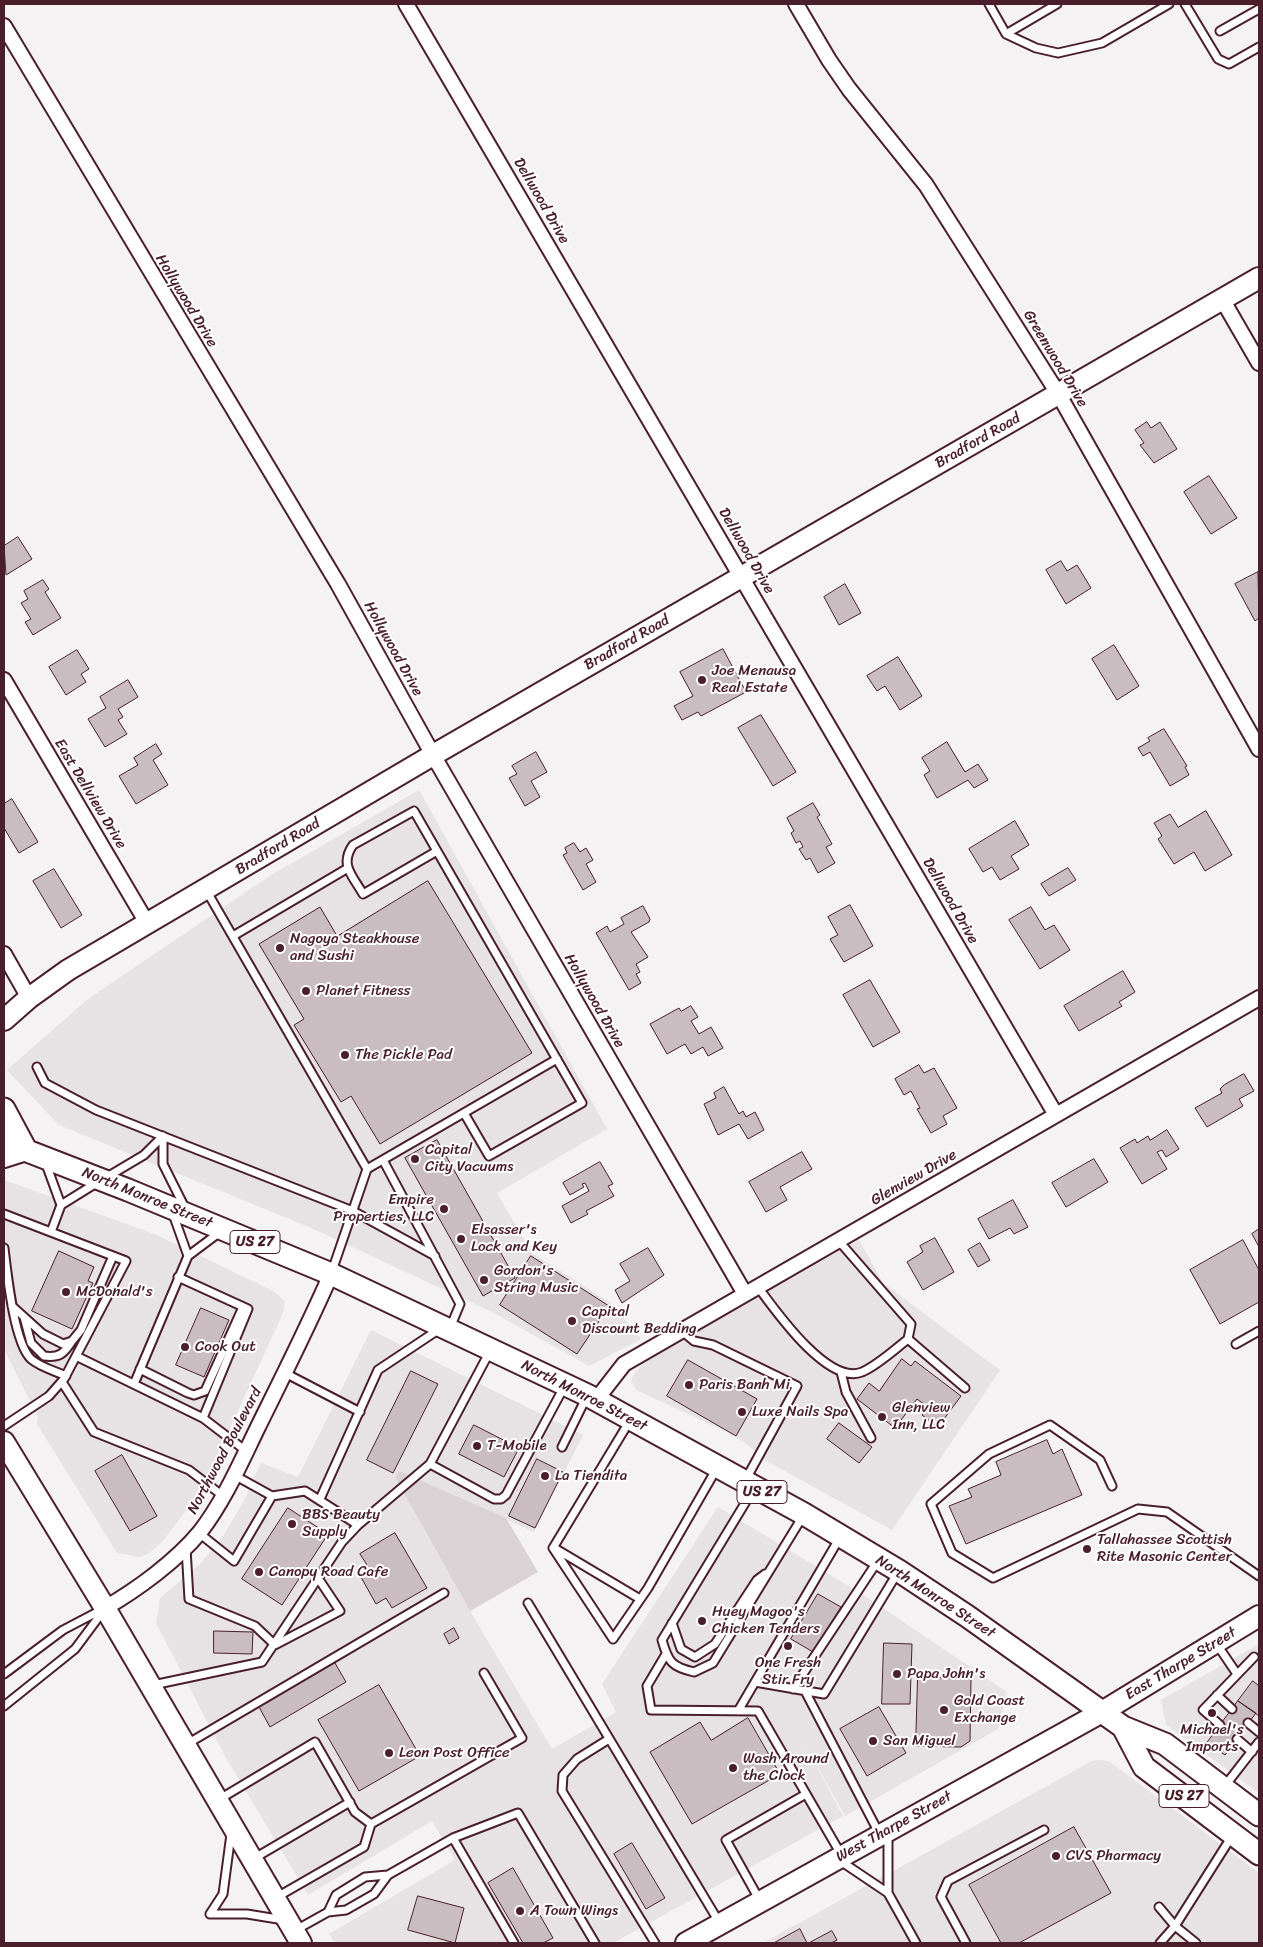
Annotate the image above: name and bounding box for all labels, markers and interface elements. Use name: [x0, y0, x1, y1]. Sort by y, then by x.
street label: Dellwood Drive: [509, 155, 573, 247]
street label: Hollywood Drive: [151, 251, 221, 351]
street label: Greenwood Drive: [1019, 307, 1091, 411]
street label: Bradford Road: [932, 409, 1024, 473]
street label: Dellwood Drive: [714, 505, 778, 597]
street label: Hollywood Drive: [360, 598, 426, 700]
street label: Bradford Road: [581, 611, 673, 675]
place label: Joe Menausa Real Estate: [712, 662, 796, 697]
marker: Joe Menausa Real Estate: [696, 674, 708, 686]
street label: East Dellview Drive: [50, 736, 130, 852]
street label: Bradford Road: [233, 815, 323, 879]
street label: Dellwood Drive: [918, 855, 982, 947]
place label: Nagoya Steakhouse and Sushi: [290, 930, 419, 965]
marker: Nagoya Steakhouse and Sushi: [274, 942, 286, 954]
street label: Hollywood Drive: [560, 951, 628, 1051]
place label: Planet Fitness: [316, 982, 410, 1000]
marker: Planet Fitness: [300, 985, 312, 997]
place label: The Pickle Pad: [355, 1046, 452, 1064]
marker: The Pickle Pad: [339, 1049, 351, 1061]
place label: Capital City Vacuums: [425, 1141, 513, 1176]
street label: Glenview Drive: [868, 1146, 960, 1210]
marker: Capital City Vacuums: [409, 1153, 421, 1165]
street label: North Monroe Street: [79, 1164, 215, 1232]
place label: Empire Properties, LLC: [333, 1191, 434, 1226]
marker: Empire Properties, LLC: [438, 1203, 450, 1215]
place label: Elsasser's Lock and Key: [471, 1221, 557, 1256]
road number: US 27: [230, 1230, 280, 1254]
marker: Elsasser's Lock and Key: [455, 1233, 467, 1245]
place label: Gordon's String Music: [494, 1262, 579, 1297]
marker: Gordon's String Music: [478, 1274, 490, 1286]
place label: McDonald's: [76, 1283, 153, 1301]
marker: McDonald's: [60, 1286, 72, 1298]
place label: Capital Discount Bedding: [582, 1303, 697, 1338]
marker: Capital Discount Bedding: [566, 1315, 578, 1327]
place label: Cook Out: [195, 1338, 256, 1356]
marker: Cook Out: [179, 1341, 191, 1353]
street label: North Monroe Street: [518, 1356, 650, 1436]
place label: Paris Banh Mi: [699, 1376, 790, 1394]
marker: Paris Banh Mi: [683, 1379, 695, 1391]
street label: Northwood Boulevard: [184, 1385, 266, 1517]
place label: Glenview Inn, LLC: [892, 1399, 950, 1434]
place label: Luxe Nails Spa: [752, 1403, 848, 1421]
marker: Luxe Nails Spa: [736, 1406, 748, 1418]
marker: Glenview Inn, LLC: [876, 1411, 888, 1423]
place label: T-Mobile: [487, 1437, 547, 1455]
marker: T-Mobile: [471, 1440, 483, 1452]
place label: La Tiendita: [555, 1467, 627, 1485]
marker: La Tiendita: [539, 1470, 551, 1482]
road number: US 27: [737, 1480, 787, 1504]
place label: BBS Beauty Supply: [302, 1506, 380, 1541]
marker: BBS Beauty Supply: [286, 1518, 298, 1530]
place label: Tallahassee Scottish Rite Masonic Center: [1097, 1531, 1232, 1566]
marker: Tallahassee Scottish Rite Masonic Center: [1081, 1543, 1093, 1555]
street label: North Monroe Street: [872, 1552, 998, 1642]
place label: Canopy Road Cafe: [269, 1563, 388, 1581]
marker: Canopy Road Cafe: [253, 1566, 265, 1578]
place label: Huey Magoo's Chicken Tenders: [712, 1603, 820, 1638]
marker: Huey Magoo's Chicken Tenders: [696, 1615, 708, 1627]
street label: East Tharpe Street: [1122, 1624, 1240, 1704]
marker: One Fresh Stir Fry: [782, 1640, 794, 1652]
place label: One Fresh Stir Fry: [755, 1654, 821, 1689]
place label: Papa John's: [907, 1665, 985, 1683]
marker: Papa John's: [891, 1668, 903, 1680]
place label: Gold Coast Exchange: [954, 1692, 1025, 1727]
marker: Gold Coast Exchange: [938, 1704, 950, 1716]
marker: Michael's Imports: [1206, 1707, 1218, 1719]
place label: Michael's Imports: [1180, 1721, 1244, 1756]
place label: San Miguel: [883, 1732, 955, 1750]
marker: San Miguel: [867, 1735, 879, 1747]
place label: Leon Post Office: [399, 1744, 510, 1762]
marker: Leon Post Office: [383, 1747, 395, 1759]
place label: Wash Around the Clock: [743, 1750, 828, 1785]
marker: Wash Around the Clock: [727, 1762, 739, 1774]
road number: US 27: [1159, 1784, 1209, 1808]
street label: West Tharpe Street: [833, 1788, 955, 1866]
place label: CVS Pharmacy: [1066, 1847, 1161, 1865]
marker: CVS Pharmacy: [1050, 1850, 1062, 1862]
place label: A Town Wings: [530, 1902, 618, 1920]
marker: A Town Wings: [514, 1905, 526, 1917]

